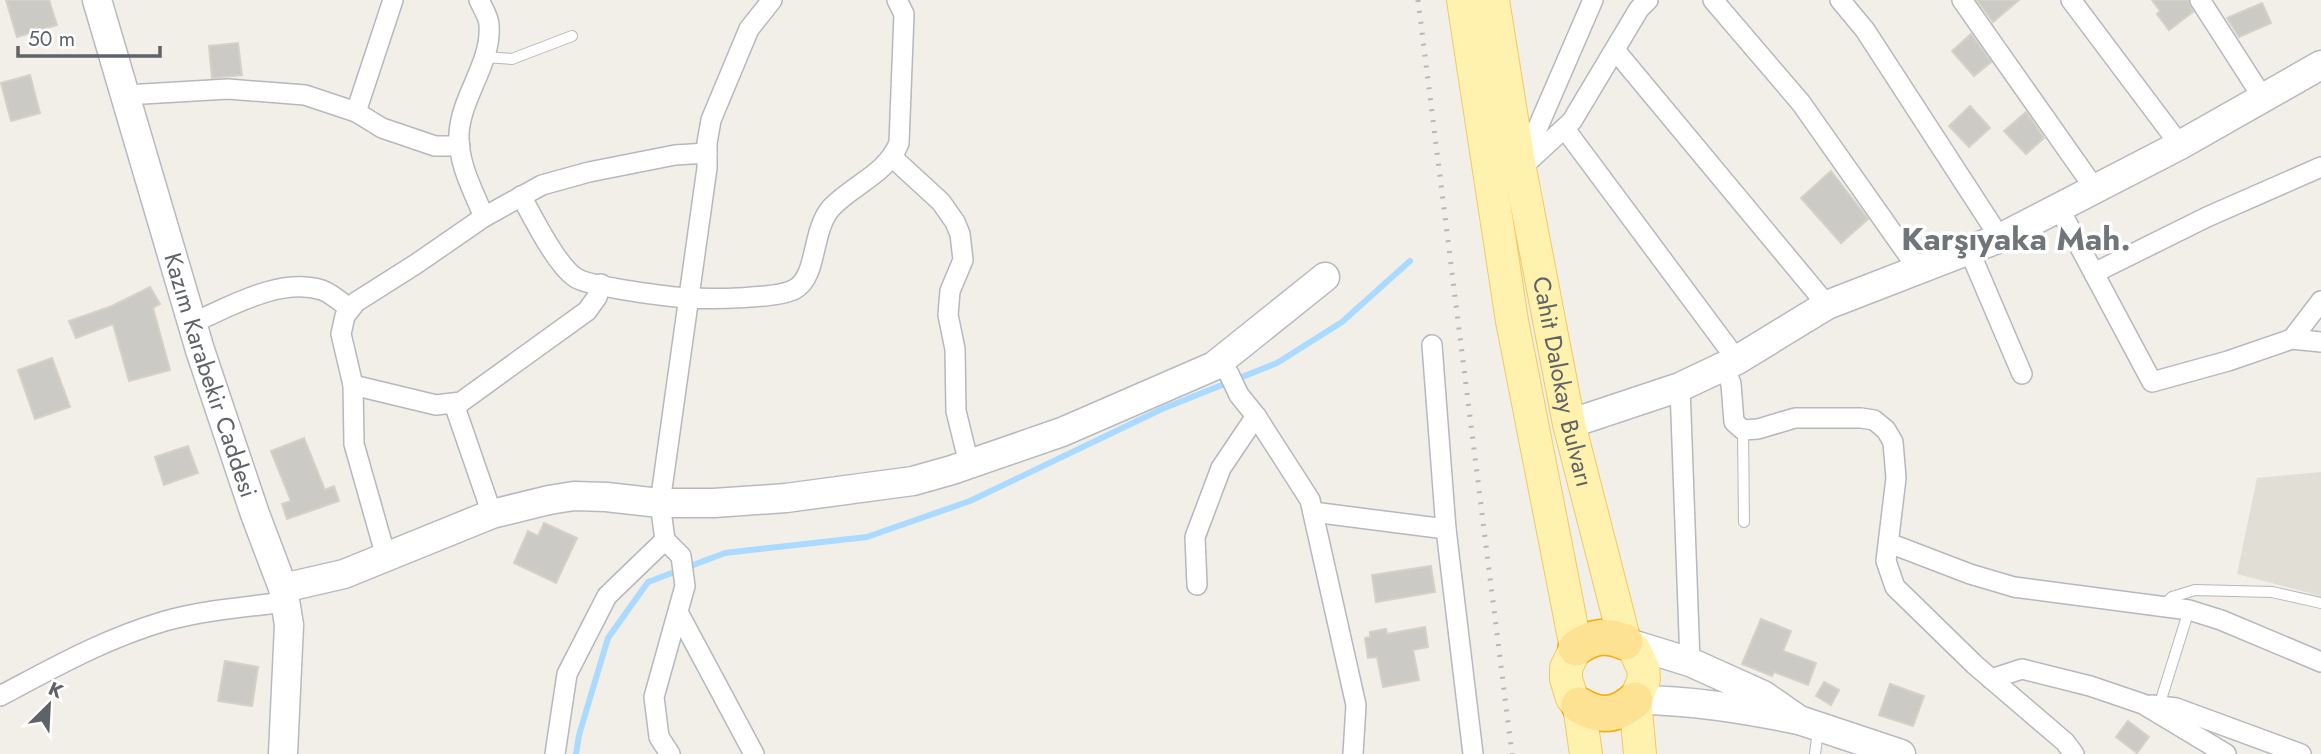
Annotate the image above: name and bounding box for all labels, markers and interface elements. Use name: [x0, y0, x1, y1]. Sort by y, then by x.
scale bar: [18, 14, 159, 58]
text: 50 m: [28, 24, 75, 54]
district label: Karşıyaka Mah.: [1901, 216, 2131, 262]
street label: Kazım Karabekir Caddesi: [155, 249, 266, 502]
street label: Cahit Dalokay Bulvarı: [1524, 273, 1602, 491]
north arrow: [14, 670, 84, 740]
text: K: [44, 675, 68, 705]

